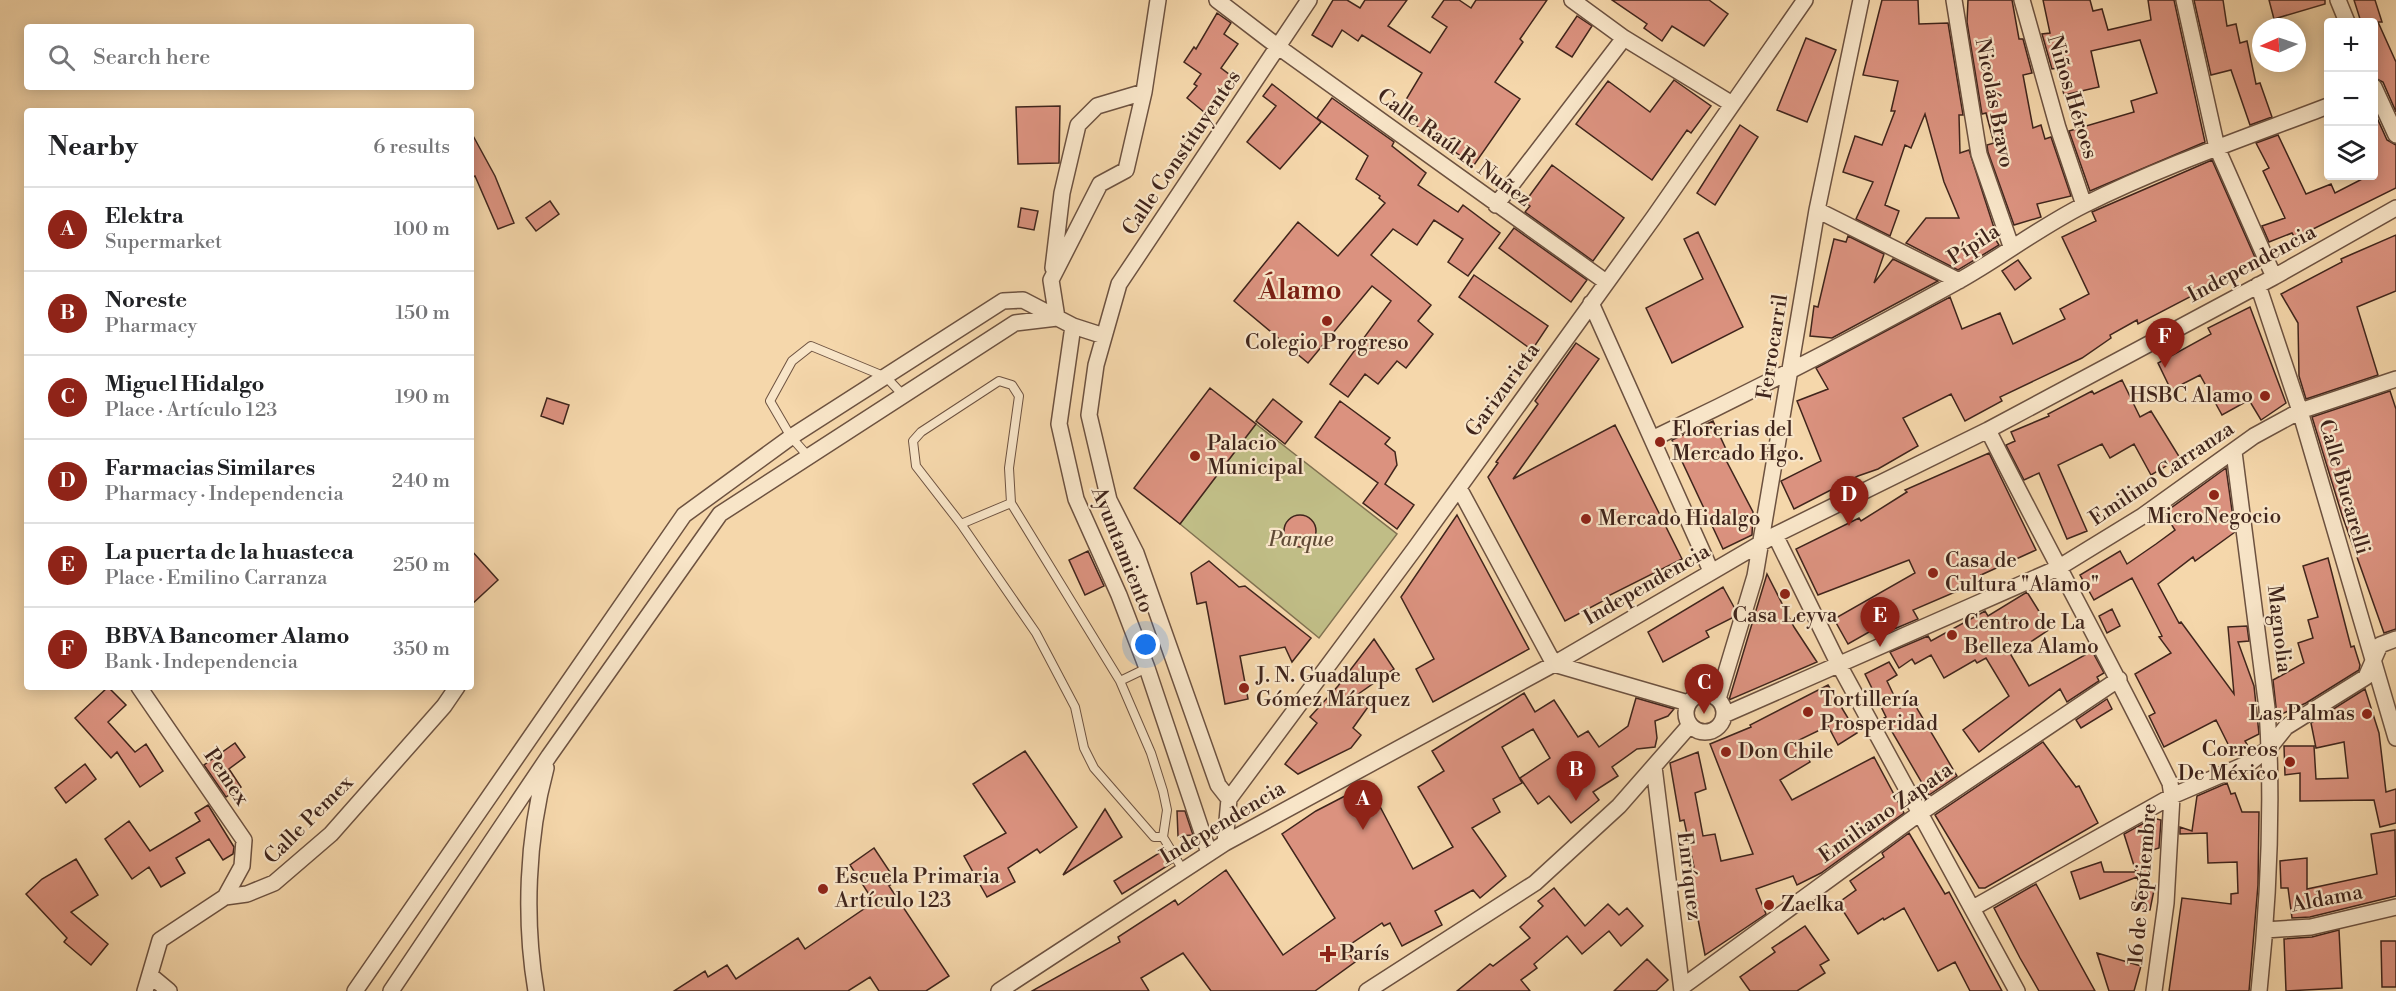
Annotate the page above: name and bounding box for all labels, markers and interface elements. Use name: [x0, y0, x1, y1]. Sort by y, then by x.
north arrow: [2252, 18, 2306, 72]
map controls: [2324, 18, 2378, 180]
button: +: [2324, 18, 2378, 72]
search box: [24, 24, 474, 90]
street label: Niños Héroes: [2041, 32, 2103, 162]
street label: Nicolás Bravo: [1969, 36, 2019, 170]
icon: search: [45, 41, 78, 74]
text: Search here: [93, 44, 210, 71]
street label: Calle Constituyentes: [1117, 65, 1247, 241]
button: −: [2324, 72, 2378, 126]
street label: Calle Raúl R. Nuñez: [1372, 83, 1536, 213]
button: layers: [2324, 126, 2378, 180]
text: Nearby: [48, 131, 138, 163]
text: 6 results: [373, 135, 450, 160]
text: Elektra: [105, 203, 184, 230]
text: A: [60, 217, 75, 242]
text: 100 m: [394, 217, 450, 242]
street label: Pípila: [1943, 218, 2005, 271]
street label: Independencia: [2183, 219, 2321, 309]
text: Supermarket: [105, 230, 222, 255]
district label: Álamo: [1257, 271, 1342, 308]
text: Noreste: [105, 287, 187, 314]
street label: Ferrocarril: [1752, 292, 1794, 402]
text: B: [60, 301, 75, 326]
text: 150 m: [395, 301, 450, 326]
text: Pharmacy: [105, 314, 197, 339]
marker: Colegio Progreso: [1320, 314, 1334, 328]
pin: F: [2146, 318, 2184, 368]
place label: Colegio Progreso: [1245, 330, 1409, 356]
street label: Garizurieta: [1460, 338, 1546, 442]
text: Miguel Hidalgo: [105, 371, 265, 398]
place label: HSBC Alamo: [2129, 383, 2253, 409]
text: C: [60, 385, 75, 410]
text: 190 m: [395, 385, 450, 410]
marker: HSBC Alamo: [2258, 389, 2272, 403]
text: Place · Artículo 123: [105, 398, 277, 423]
street label: Emilino Carranza: [2085, 416, 2240, 532]
street label: Calle Bucarelli: [2312, 416, 2376, 558]
place label: Florerias del Mercado Hgo.: [1672, 417, 1804, 467]
place label: Palacio Municipal: [1207, 431, 1304, 481]
marker: Florerias del Mercado Hgo.: [1653, 435, 1667, 449]
marker: Palacio Municipal: [1188, 449, 1202, 463]
text: Farmacias Similares: [105, 455, 315, 482]
text: D: [60, 469, 75, 494]
text: 240 m: [392, 469, 450, 494]
pin: D: [1830, 476, 1868, 526]
text: Pharmacy · Independencia: [105, 482, 344, 507]
street label: Ayuntamiento: [1085, 482, 1159, 617]
marker: MicroNegocio: [2207, 488, 2221, 502]
place label: MicroNegocio: [2147, 504, 2281, 530]
place label: Mercado Hidalgo: [1598, 506, 1760, 532]
marker: Mercado Hidalgo: [1579, 512, 1593, 526]
park label: Parque: [1268, 527, 1334, 553]
street label: Independencia: [1579, 538, 1715, 632]
text: La puerta de la huasteca: [105, 539, 354, 566]
place label: Casa de Cultura "Alamo": [1945, 548, 2099, 598]
text: E: [61, 553, 74, 578]
text: 250 m: [393, 553, 450, 578]
text: Place · Emilino Carranza: [105, 566, 327, 591]
marker: Casa de Cultura "Alamo": [1926, 566, 1940, 580]
street label: Magnolia: [2261, 584, 2297, 675]
marker: Casa Leyva: [1778, 587, 1792, 601]
pin: E: [1860, 598, 1900, 647]
place label: Casa Leyva: [1733, 603, 1838, 629]
place label: Centro de La Belleza Alamo: [1963, 610, 2099, 660]
text: BBVA Bancomer Alamo: [105, 623, 349, 650]
marker: Centro de La Belleza Alamo: [1945, 628, 1959, 642]
your location: [1131, 630, 1160, 659]
text: F: [60, 637, 75, 662]
text: 350 m: [393, 637, 450, 662]
text: Bank · Independencia: [105, 650, 298, 675]
place label: J. N. Guadalupe Gómez Márquez: [1255, 663, 1410, 713]
pin: C: [1684, 664, 1724, 714]
marker: J. N. Guadalupe Gómez Márquez: [1237, 681, 1251, 695]
place label: Tortillería Prosperidad: [1820, 687, 1938, 737]
place label: Las Palmas: [2249, 701, 2355, 727]
marker: Tortillería Prosperidad: [1801, 705, 1815, 719]
marker: Las Palmas: [2360, 707, 2374, 721]
place label: Correos De México: [2178, 737, 2278, 787]
place label: Don Chile: [1738, 739, 1834, 765]
street label: Pemex: [198, 744, 255, 811]
marker: Don Chile: [1719, 745, 1733, 759]
pin: B: [1556, 752, 1596, 801]
marker: Correos De México: [2283, 755, 2297, 769]
street label: Emiliano Zapata: [1814, 757, 1958, 869]
street label: Calle Pemex: [259, 770, 359, 870]
street label: Independencia: [1156, 775, 1291, 871]
pin: A: [1344, 780, 1382, 830]
street label: 16 de Septiembre: [2123, 802, 2163, 966]
street label: Enríquez: [1671, 830, 1707, 922]
place label: Escuela Primaria Artículo 123: [834, 864, 1000, 914]
street label: Aldama: [2288, 879, 2365, 919]
marker: Escuela Primaria Artículo 123: [816, 882, 830, 896]
place label: Zaelka: [1781, 892, 1845, 918]
marker: Zaelka: [1762, 898, 1776, 912]
place label: París: [1340, 941, 1390, 967]
marker: París: [1321, 947, 1335, 961]

